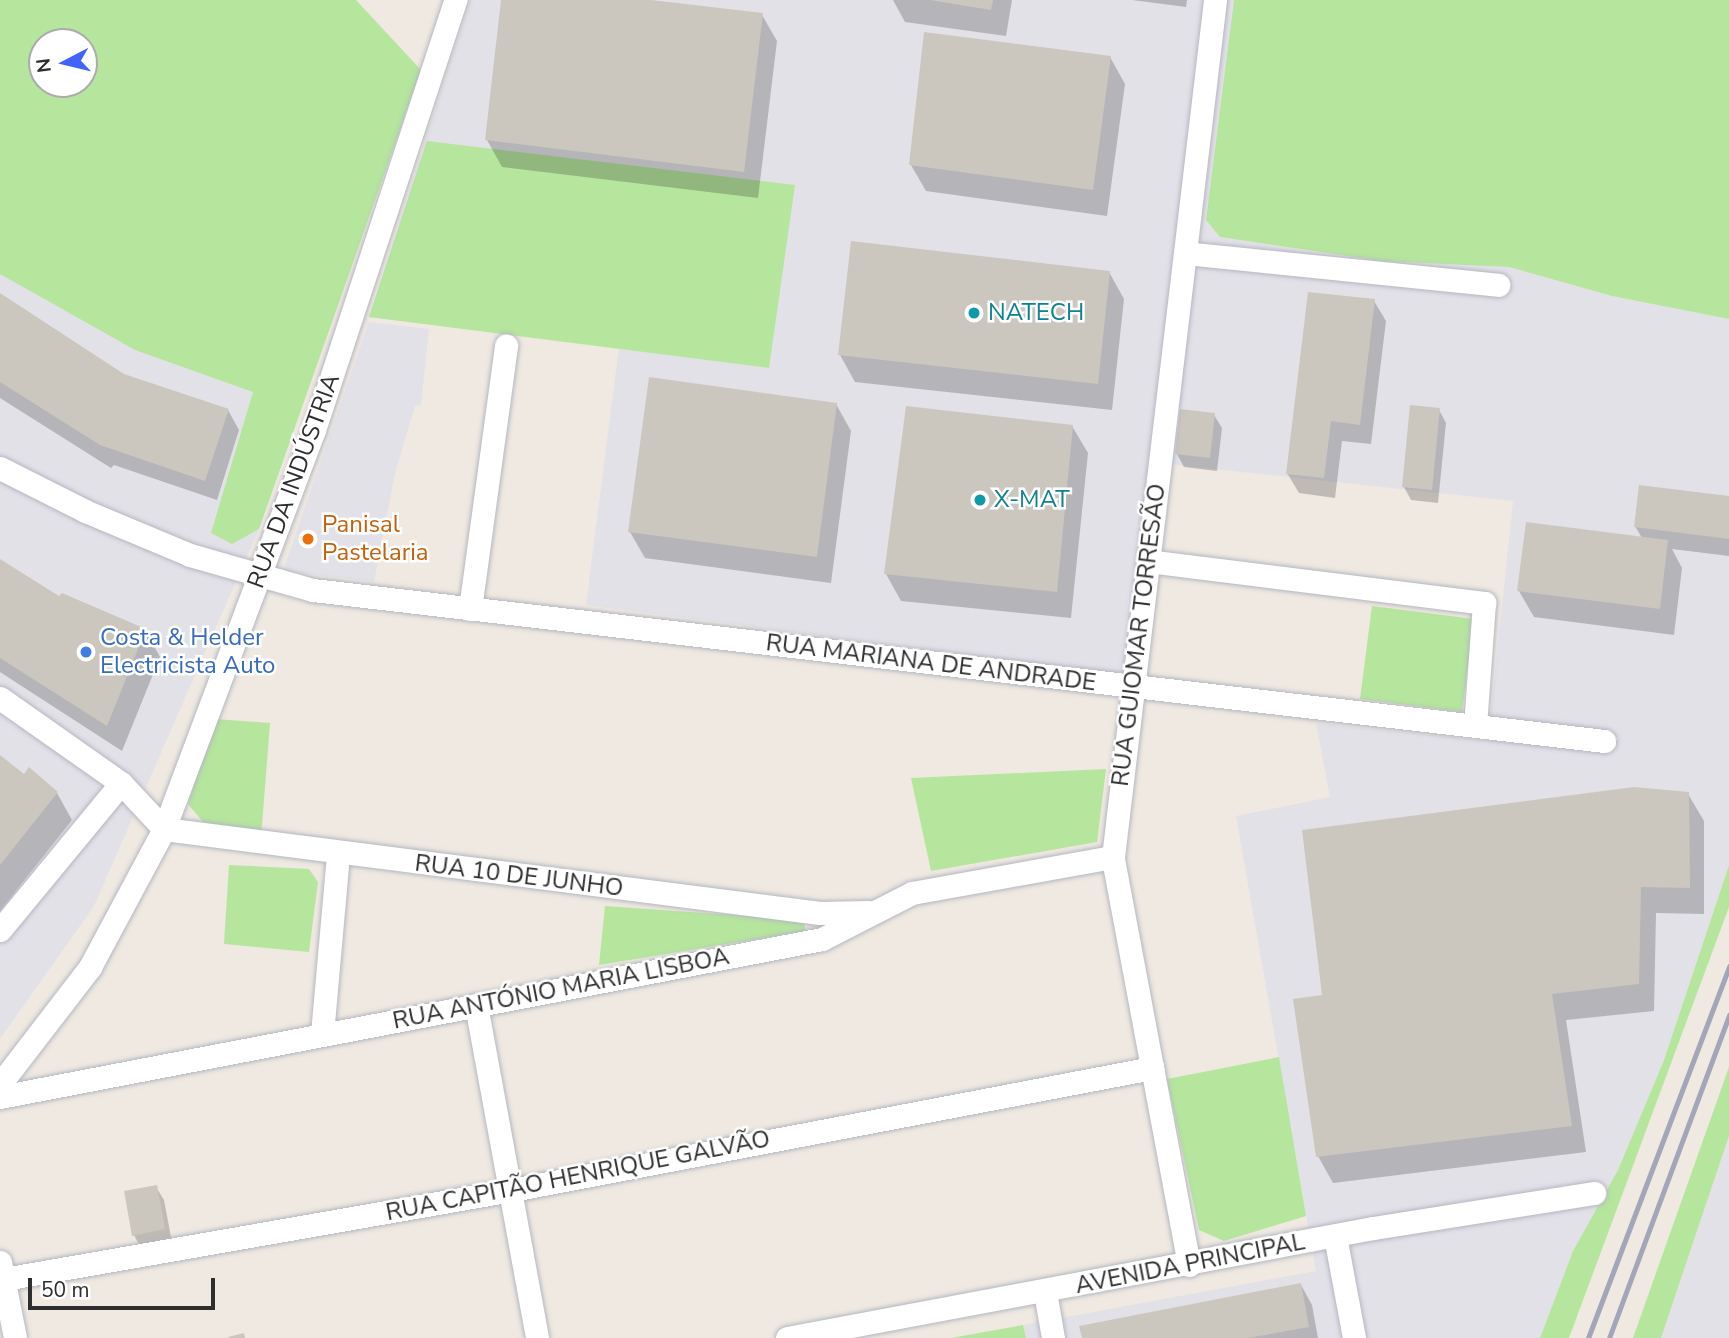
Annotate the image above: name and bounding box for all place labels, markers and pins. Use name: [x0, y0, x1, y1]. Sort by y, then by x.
place label: NATECH: [988, 299, 1084, 327]
marker: NATECH: [966, 305, 982, 321]
place label: X-MAT: [994, 486, 1070, 514]
marker: X-MAT: [972, 492, 988, 508]
place label: Panisal Pastelaria: [322, 511, 429, 567]
marker: Panisal Pastelaria: [300, 531, 316, 547]
place label: Costa & Helder Electricista Auto: [100, 624, 275, 680]
marker: Costa & Helder Electricista Auto: [78, 644, 94, 660]

